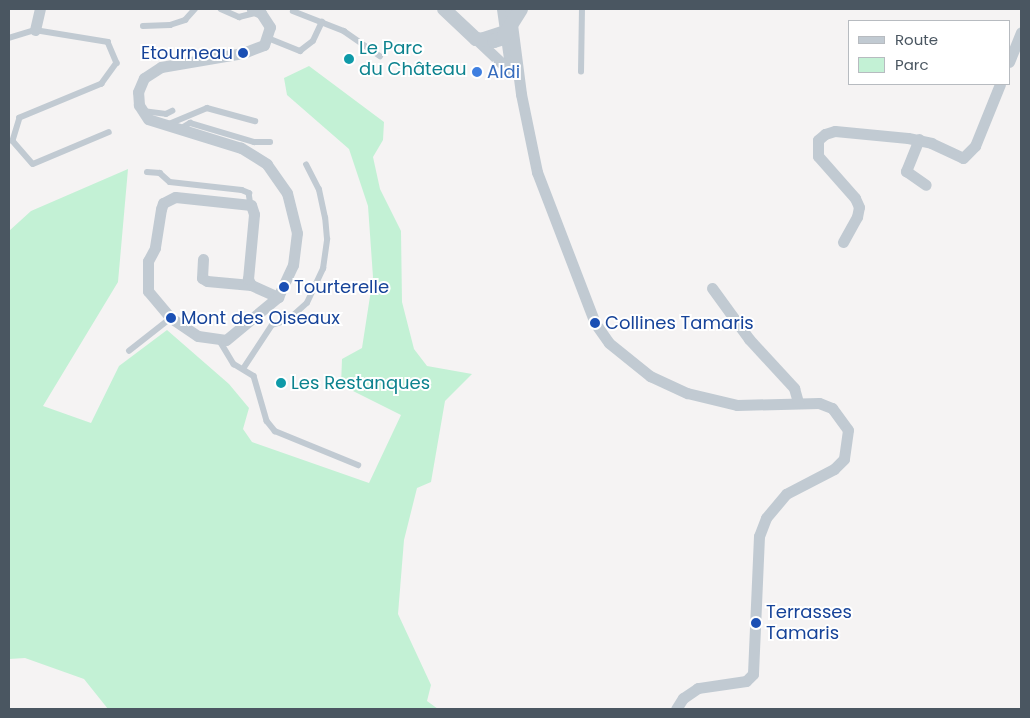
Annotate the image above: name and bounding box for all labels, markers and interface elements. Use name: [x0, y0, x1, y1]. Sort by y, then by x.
legend: [848, 20, 1010, 85]
text: Route: [895, 29, 938, 50]
place label: Le Parc du Château: [359, 38, 466, 80]
place label: Etourneau: [141, 42, 233, 64]
marker: Etourneau: [237, 47, 249, 59]
marker: Le Parc du Château: [343, 53, 355, 65]
text: Parc: [895, 54, 929, 75]
place label: Aldi: [487, 61, 520, 83]
marker: Aldi: [471, 66, 483, 78]
place label: Tourterelle: [294, 276, 389, 298]
marker: Tourterelle: [278, 281, 290, 293]
place label: Mont des Oiseaux: [181, 307, 340, 329]
marker: Mont des Oiseaux: [165, 312, 177, 324]
place label: Collines Tamaris: [605, 312, 754, 334]
marker: Collines Tamaris: [589, 317, 601, 329]
place label: Les Restanques: [291, 372, 430, 394]
marker: Les Restanques: [275, 377, 287, 389]
place label: Terrasses Tamaris: [766, 602, 852, 644]
marker: Terrasses Tamaris: [750, 617, 762, 629]

